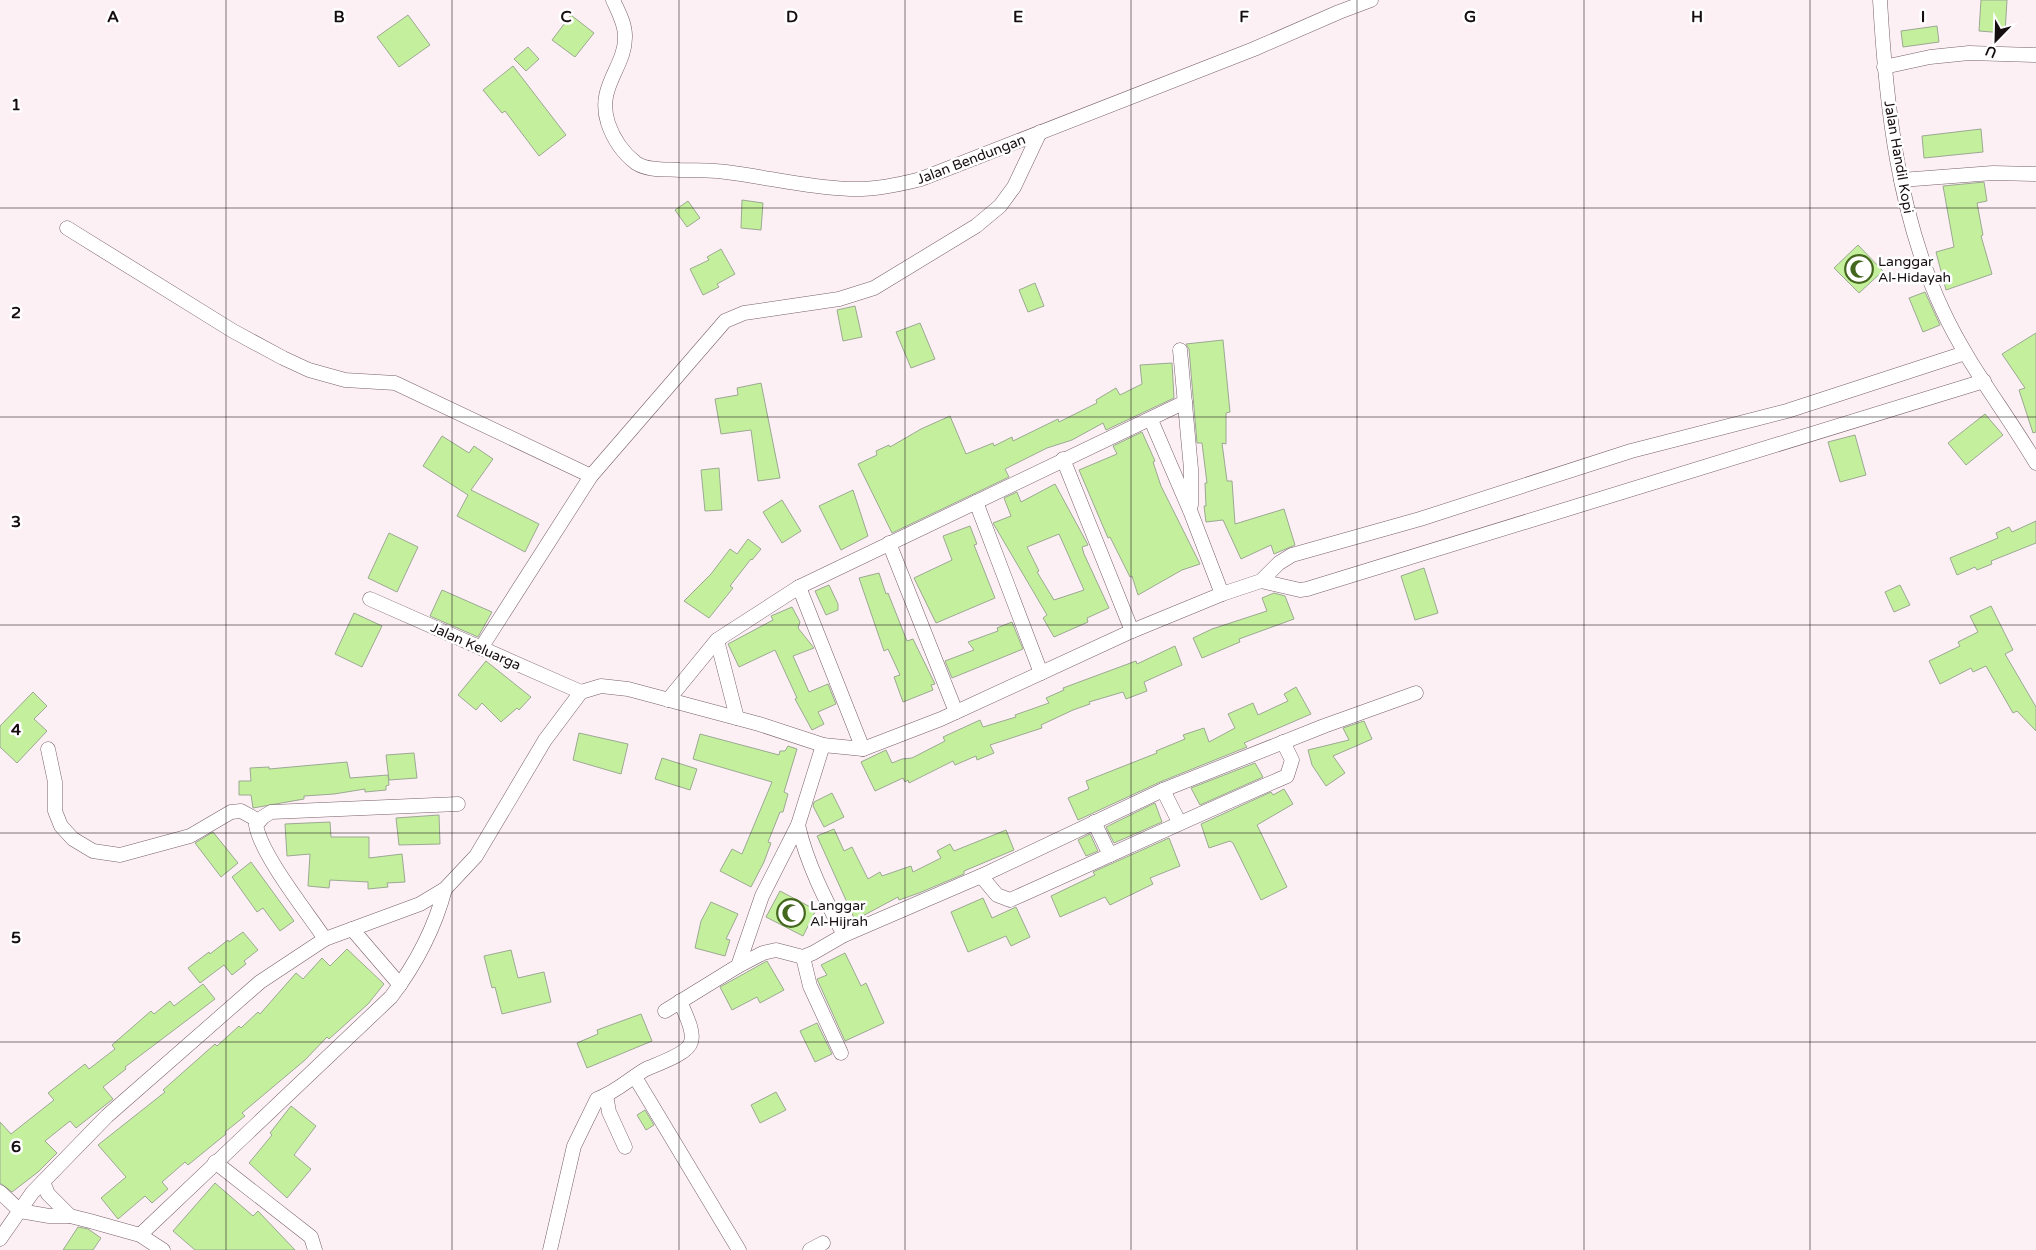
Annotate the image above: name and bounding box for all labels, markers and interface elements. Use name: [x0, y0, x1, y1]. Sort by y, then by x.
text: A: [107, 7, 119, 27]
text: B: [333, 7, 345, 27]
text: C: [560, 7, 572, 27]
text: D: [786, 7, 798, 27]
text: E: [1013, 7, 1023, 27]
text: F: [1239, 7, 1249, 27]
text: G: [1464, 7, 1476, 27]
text: H: [1691, 7, 1703, 27]
text: I: [1921, 7, 1925, 27]
north arrow: [1971, 15, 2021, 65]
text: U: [1983, 42, 1999, 61]
text: 1: [11, 95, 21, 115]
street label: Jalan Handil Kopi: [1880, 99, 1917, 215]
street label: Jalan Bendungan: [914, 131, 1028, 188]
place label: Langgar Al-Hidayah: [1878, 253, 1951, 286]
mosque icon: Langgar Al-Hidayah: [1844, 254, 1874, 284]
text: 2: [11, 303, 21, 323]
text: 3: [11, 512, 21, 532]
street label: Jalan Keluarga: [428, 619, 524, 674]
text: 4: [11, 720, 21, 740]
place label: Langgar Al-Hijrah: [810, 897, 868, 930]
mosque icon: Langgar Al-Hijrah: [776, 898, 806, 928]
text: 5: [11, 928, 21, 948]
text: 6: [11, 1137, 21, 1157]

